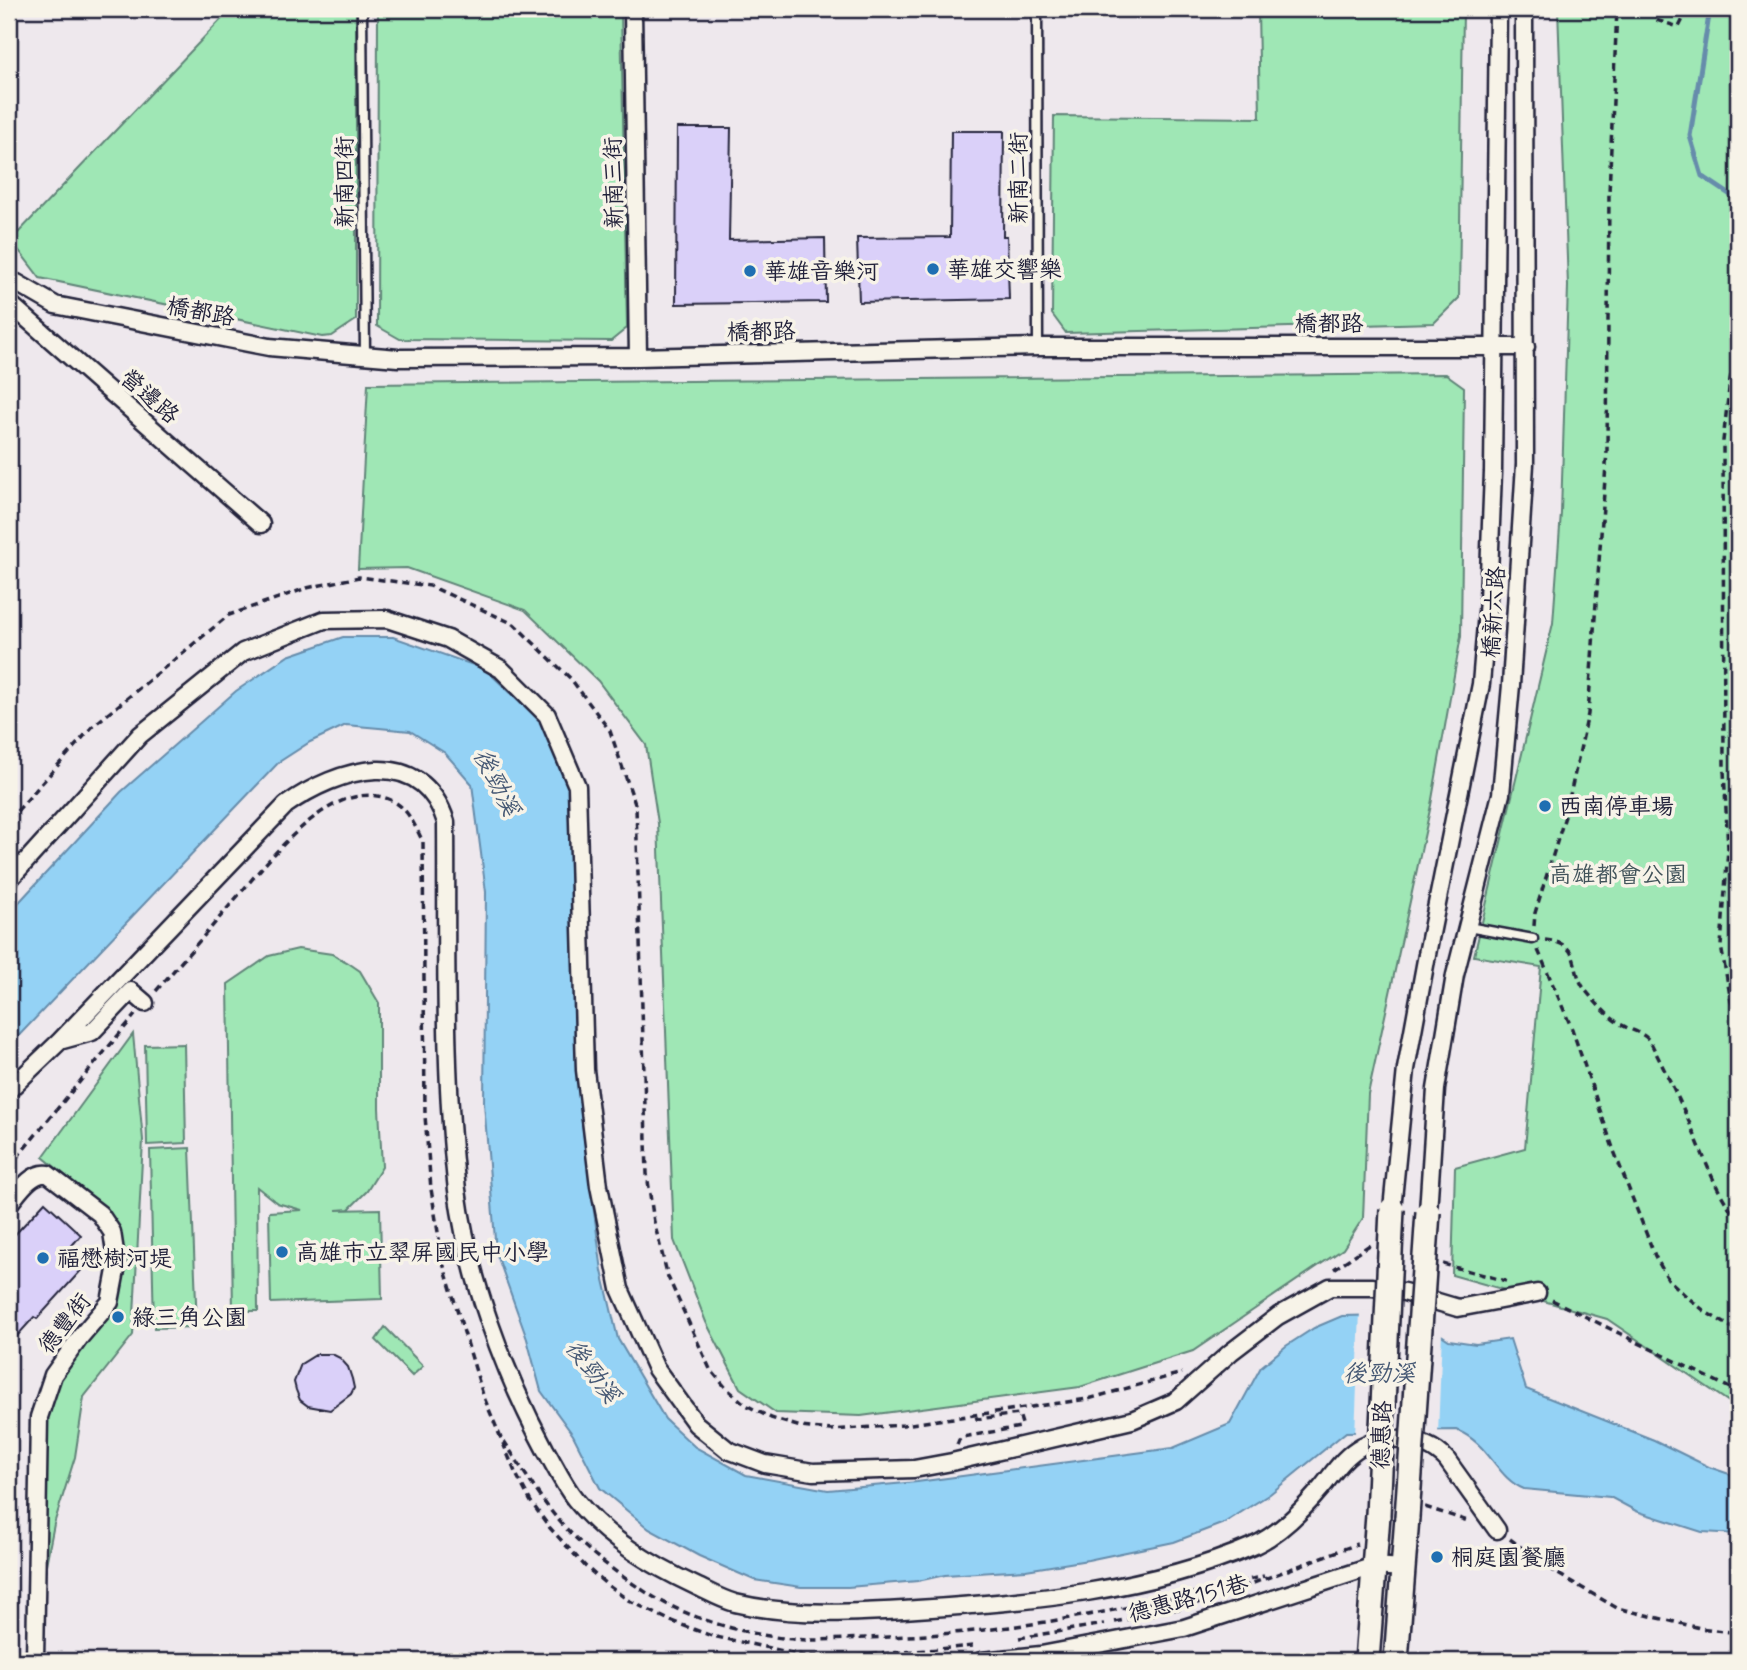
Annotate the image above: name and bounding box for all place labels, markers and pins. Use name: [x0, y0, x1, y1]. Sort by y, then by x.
place label: 華雄交響樂: [947, 256, 1062, 286]
place label: 華雄音樂河: [764, 258, 879, 288]
marker: 華雄交響樂: [925, 261, 941, 277]
marker: 華雄音樂河: [742, 263, 758, 279]
place label: 西南停車場: [1559, 793, 1674, 823]
marker: 西南停車場: [1537, 798, 1553, 814]
place label: 高雄市立翠屏國民中小學: [296, 1239, 549, 1269]
marker: 高雄市立翠屏國民中小學: [274, 1244, 290, 1260]
place label: 福懋樹河堤: [57, 1245, 172, 1275]
marker: 福懋樹河堤: [35, 1250, 51, 1266]
place label: 綠三角公園: [132, 1304, 247, 1334]
marker: 綠三角公園: [110, 1309, 126, 1325]
place label: 桐庭園餐廳: [1451, 1544, 1566, 1574]
marker: 桐庭園餐廳: [1429, 1549, 1445, 1565]

